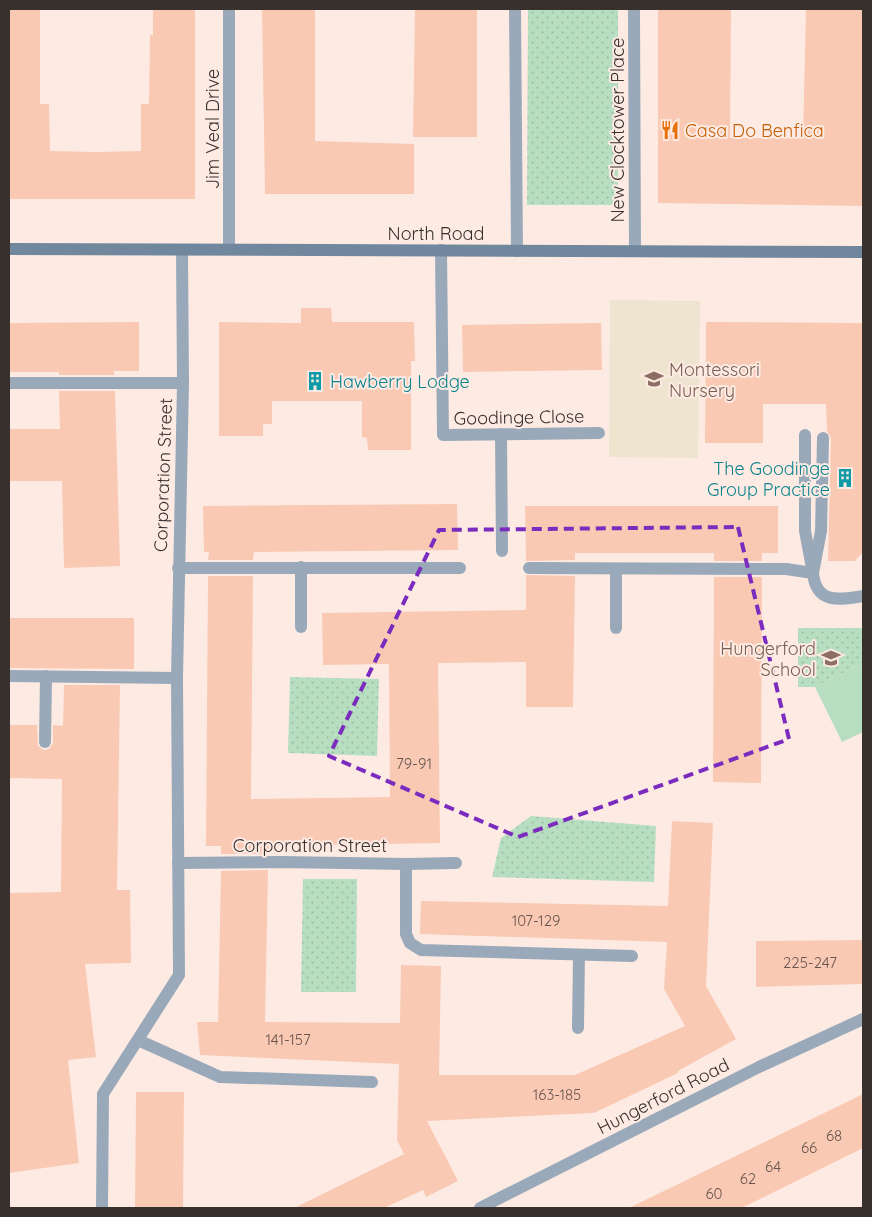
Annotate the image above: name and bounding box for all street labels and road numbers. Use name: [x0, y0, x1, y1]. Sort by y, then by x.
street label: New Clocktower Place: [606, 38, 629, 222]
street label: Jim Veal Drive: [201, 69, 224, 189]
street label: North Road: [388, 222, 484, 245]
street label: Corporation Street: [149, 397, 177, 553]
street label: Goodinge Close: [454, 404, 584, 430]
street label: Corporation Street: [233, 834, 387, 857]
street label: Hungerford Road: [593, 1053, 733, 1139]

